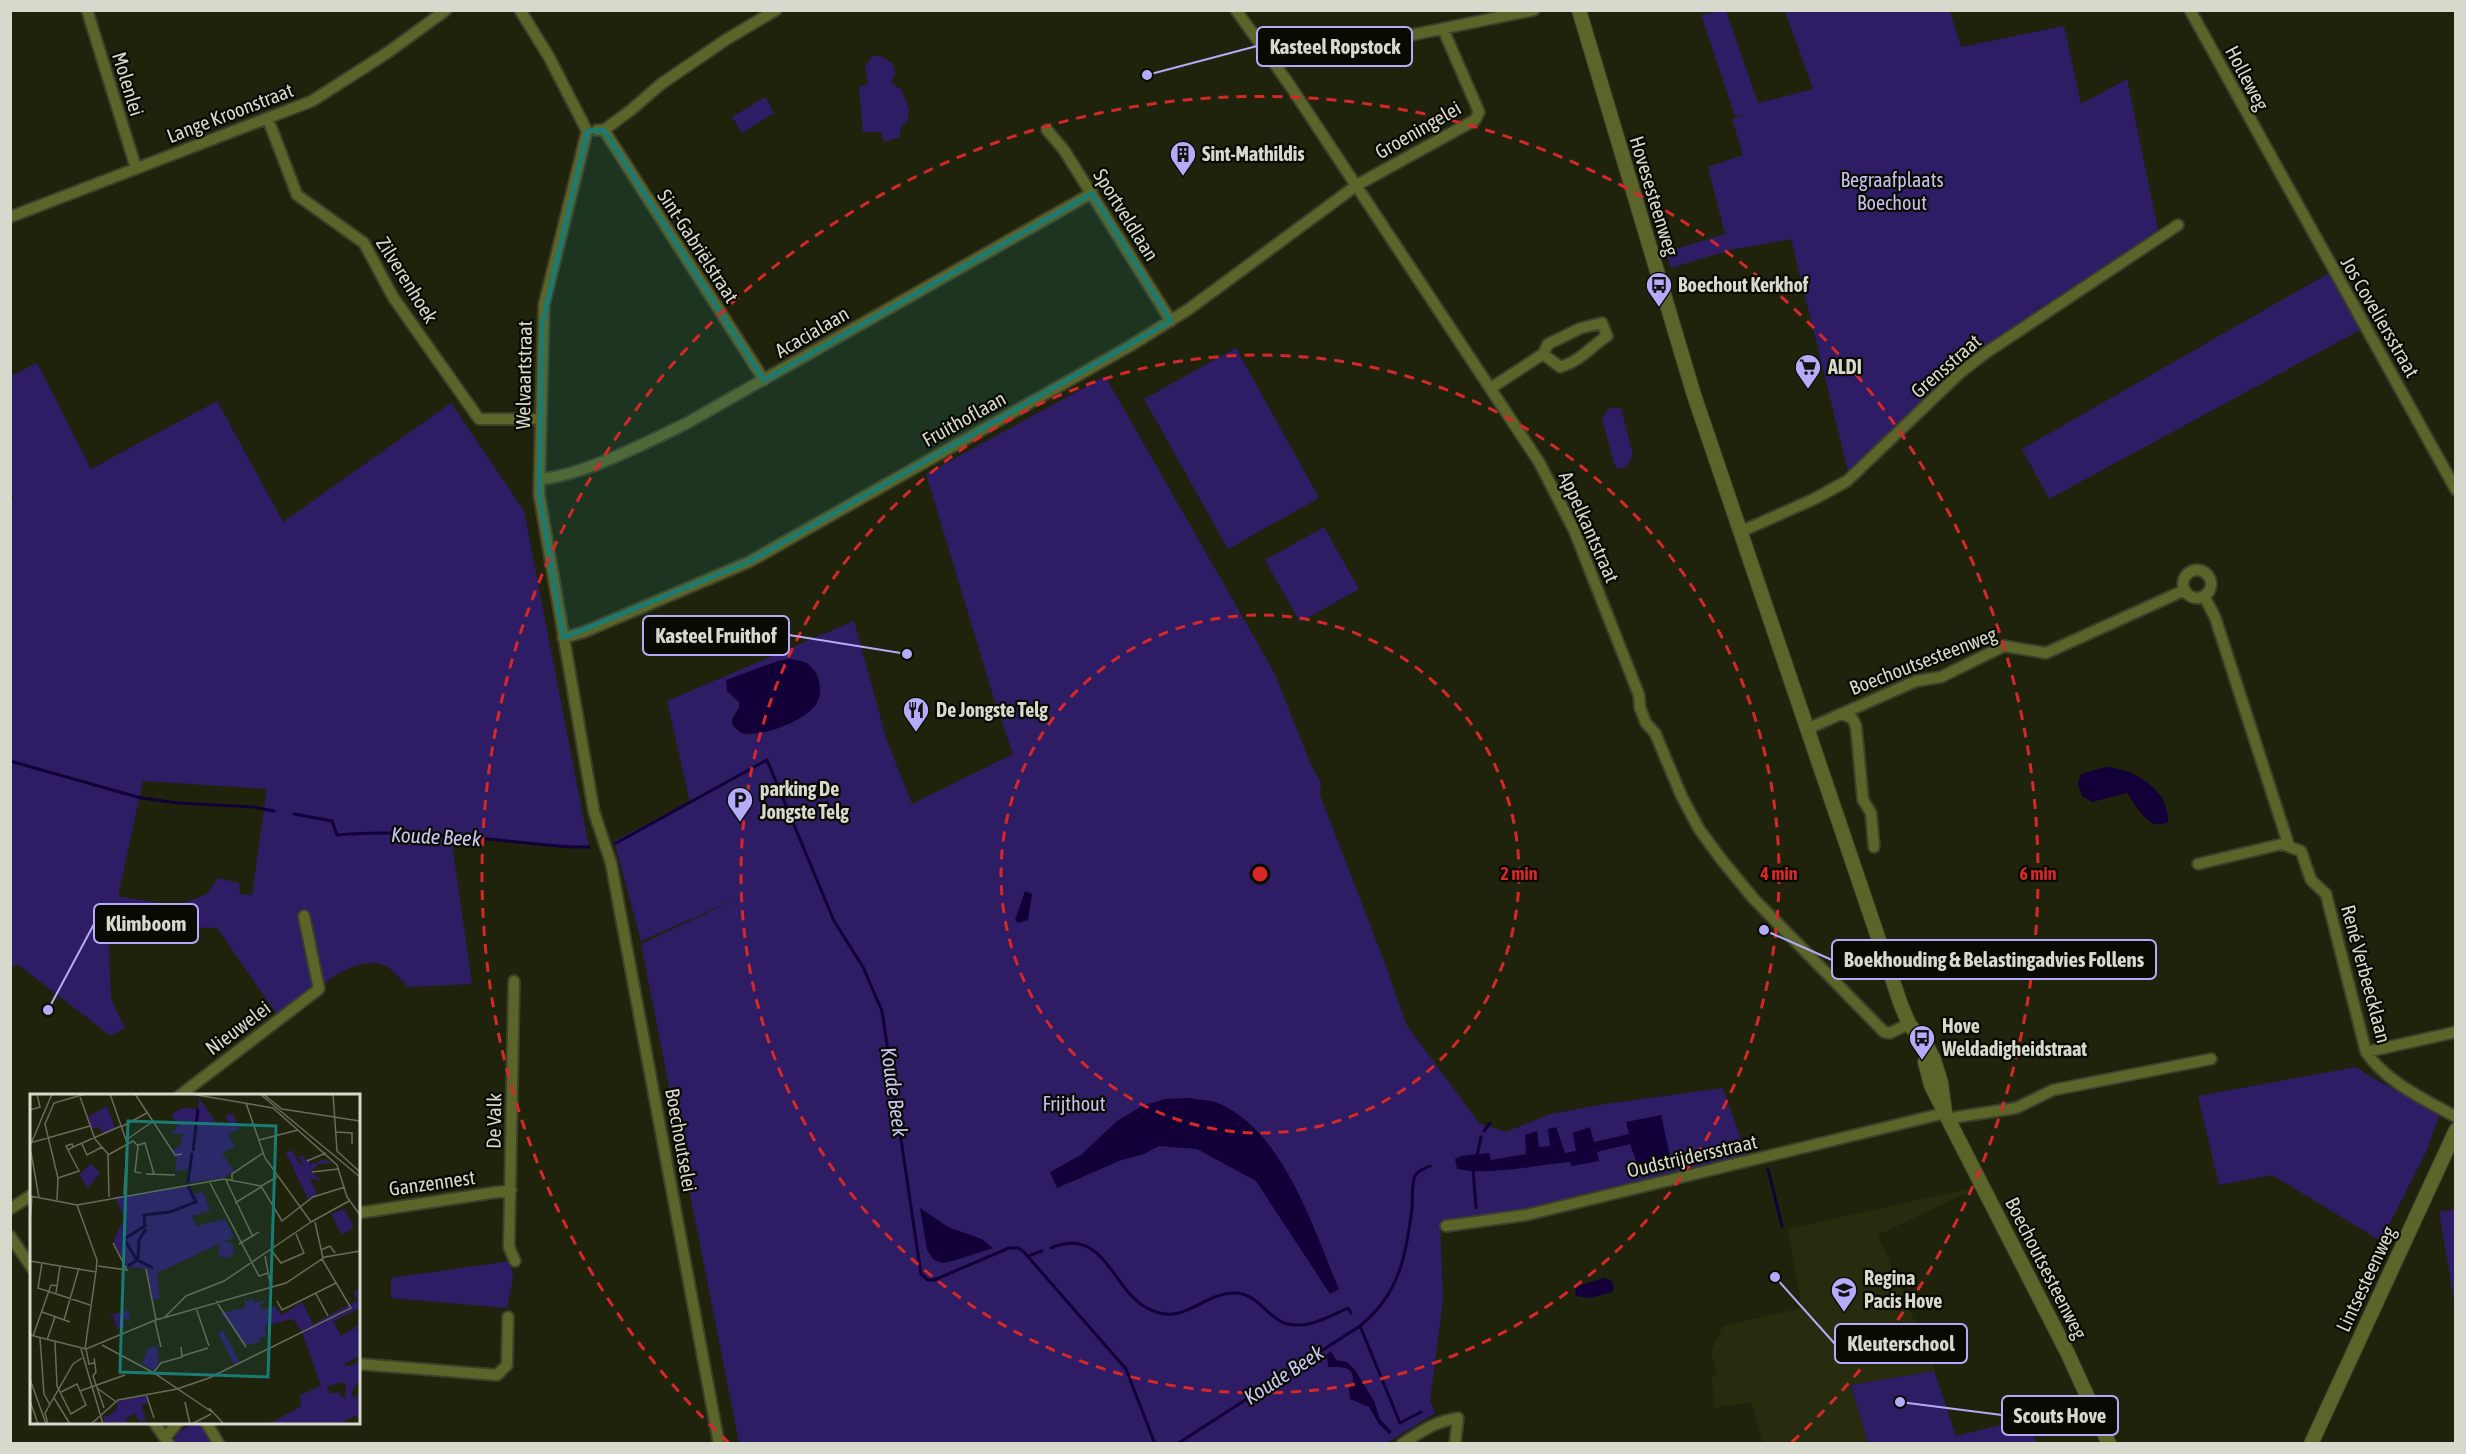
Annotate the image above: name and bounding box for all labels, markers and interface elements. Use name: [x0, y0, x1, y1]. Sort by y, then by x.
callout: Kasteel Ropstock: [1257, 27, 1412, 66]
text: Kasteel Ropstock: [1270, 34, 1401, 58]
street label: Holleweg: [2221, 42, 2274, 114]
street label: Molenlei: [108, 49, 149, 119]
street label: Lange Kroonstraat: [163, 78, 297, 147]
street label: Groeningelei: [1371, 96, 1465, 163]
street label: Hovesesteenweg: [1625, 133, 1684, 259]
building icon: Sint-Mathildis: [1168, 139, 1198, 177]
place label: Sint-Mathildis: [1202, 142, 1304, 165]
street label: Sportveldlaan: [1089, 165, 1164, 265]
park label: Begraafplaats Boechout: [1841, 168, 1943, 214]
street label: Sint-Gabriëlstraat: [653, 185, 744, 307]
street label: Zilverenhoek: [372, 232, 443, 327]
street label: Jos Coveliersstraat: [2337, 252, 2424, 381]
bus stop icon: Boechout Kerkhof: [1644, 270, 1674, 308]
place label: Boechout Kerkhof: [1678, 273, 1809, 296]
street label: Acacialaan: [771, 301, 853, 362]
street label: Welvaartstraat: [511, 320, 536, 430]
street label: Grensstraat: [1906, 329, 1985, 402]
supermarket icon: ALDI: [1793, 352, 1823, 390]
place label: ALDI: [1827, 355, 1862, 378]
street label: Fruithoflaan: [918, 386, 1009, 451]
street label: Appelkantstraat: [1555, 468, 1624, 586]
callout: Kasteel Fruithof: [643, 616, 789, 655]
street label: Boechoutsesteenweg: [1846, 622, 2000, 699]
text: Kasteel Fruithof: [655, 623, 777, 647]
restaurant icon: De Jongste Telg: [901, 695, 931, 733]
place label: De Jongste Telg: [936, 698, 1048, 721]
place label: parking De Jongste Telg: [759, 777, 849, 823]
parking icon: parking De Jongste Telg: [725, 785, 755, 823]
water label: Koude Beek: [390, 822, 482, 850]
text: 2 min: [1501, 863, 1538, 884]
text: 4 min: [1760, 863, 1798, 884]
text: 6 min: [2020, 863, 2057, 884]
centre of rings: [1250, 864, 1270, 884]
street label: René Verbeecklaan: [2337, 902, 2396, 1045]
callout: Klimboom: [94, 904, 198, 943]
text: Klimboom: [106, 911, 186, 935]
callout: Boekhouding & Belastingadvies Follens: [1832, 940, 2156, 979]
text: Boekhouding & Belastingadvies Follens: [1844, 947, 2145, 971]
street label: Nieuwelei: [201, 996, 274, 1059]
place label: Hove Weldadigheidstraat: [1941, 1014, 2087, 1060]
bus stop icon: Hove Weldadigheidstraat: [1907, 1023, 1937, 1061]
water label: Koude Beek: [877, 1046, 913, 1139]
street label: Boechoutselei: [661, 1086, 702, 1193]
park label: Frijthout: [1042, 1092, 1106, 1115]
street label: De Valk: [482, 1093, 505, 1149]
inset map: [30, 1094, 360, 1424]
street label: Oudstrijdersstraat: [1625, 1129, 1759, 1182]
street label: Ganzennest: [387, 1165, 477, 1200]
street label: Boechoutsesteenweg: [2001, 1193, 2092, 1343]
street label: Lintsesteenweg: [2331, 1222, 2400, 1335]
place label: Regina Pacis Hove: [1864, 1266, 1942, 1312]
school or university icon: Regina Pacis Hove: [1829, 1275, 1859, 1313]
callout: Kleuterschool: [1835, 1324, 1967, 1363]
text: Kleuterschool: [1847, 1331, 1955, 1355]
water label: Koude Beek: [1239, 1339, 1328, 1409]
callout: Scouts Hove: [2002, 1396, 2118, 1435]
text: Scouts Hove: [2014, 1403, 2106, 1427]

